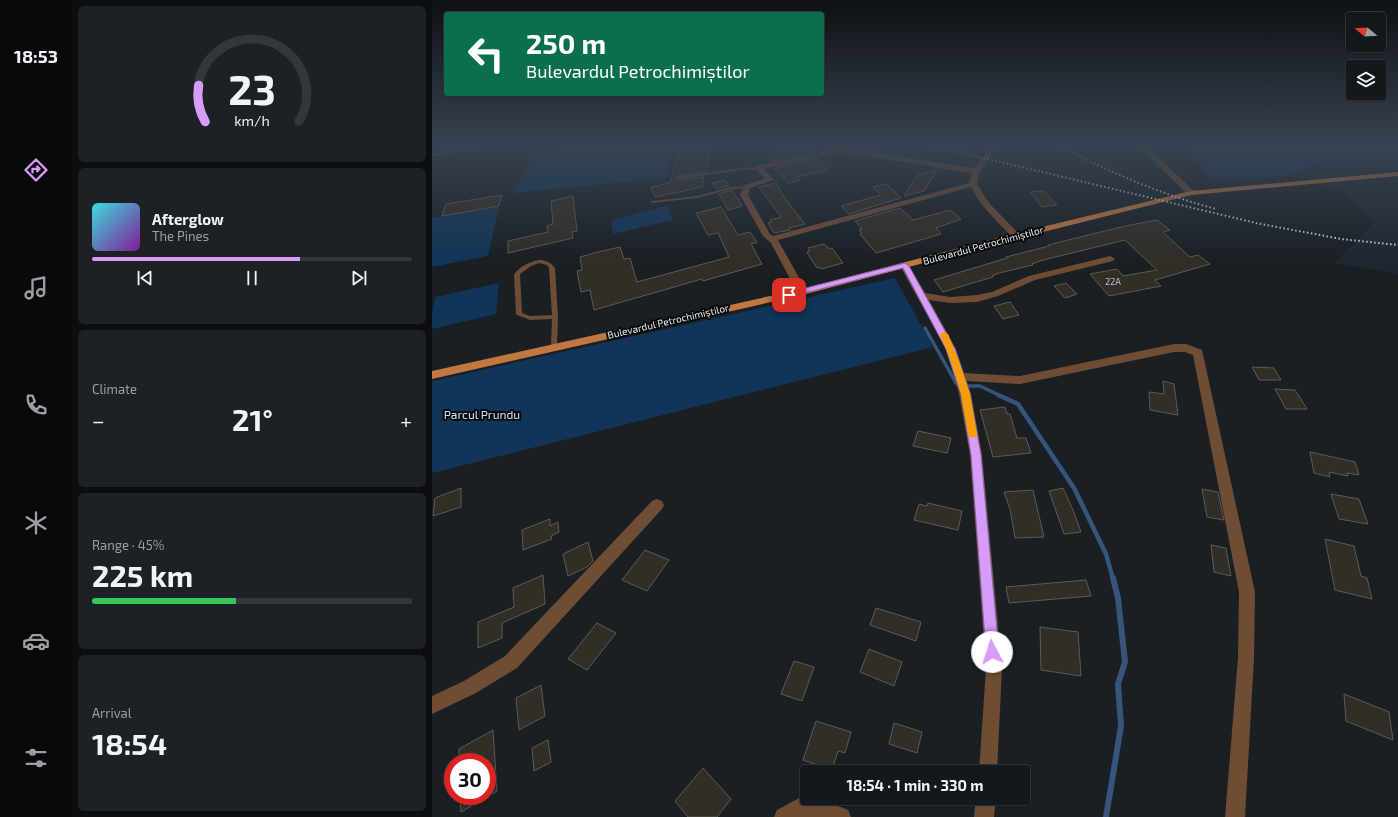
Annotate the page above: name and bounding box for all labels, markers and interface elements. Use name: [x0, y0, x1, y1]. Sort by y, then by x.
north arrow: [1346, 12, 1386, 52]
map controls: [1346, 12, 1386, 100]
text: 250 m: [526, 26, 606, 60]
icon: left: [460, 28, 512, 80]
text: 18:53: [14, 45, 58, 67]
text: Bulevardul Petrochimiștilor: [526, 60, 750, 82]
button: layers: [1346, 60, 1386, 100]
text: 23: [228, 63, 276, 113]
text: km/h: [234, 112, 270, 129]
icon: directions: [22, 156, 50, 184]
text: Afterglow: [152, 210, 224, 228]
street label: Bulevardul Petrochimiștilor: [921, 223, 1045, 268]
text: The Pines: [152, 228, 209, 244]
icon: previous: [134, 267, 156, 289]
icon: pause: [241, 267, 263, 289]
icon: next: [348, 267, 370, 289]
icon: music: [22, 274, 50, 302]
house number: 22A: [1105, 276, 1121, 287]
pin: [772, 278, 806, 312]
icon: arrive: [778, 284, 800, 306]
street label: Bulevardul Petrochimiștilor: [606, 301, 730, 342]
text: Climate: [92, 381, 137, 397]
icon: phone: [22, 391, 50, 419]
text: 21°: [232, 401, 273, 437]
text: −: [92, 407, 105, 433]
text: +: [400, 407, 412, 433]
park label: Parcul Prundu: [444, 407, 520, 421]
icon: climate: [22, 509, 50, 537]
text: Range · 45%: [92, 537, 164, 553]
text: 225 km: [92, 557, 193, 593]
icon: car: [22, 627, 50, 655]
position arrow: [971, 631, 1013, 673]
text: Arrival: [92, 705, 132, 721]
text: 18:54: [92, 725, 167, 761]
icon: filters: [22, 744, 50, 772]
speed limit sign: 30: [444, 753, 496, 805]
text: 18:54 · 1 min · 330 m: [846, 776, 984, 794]

